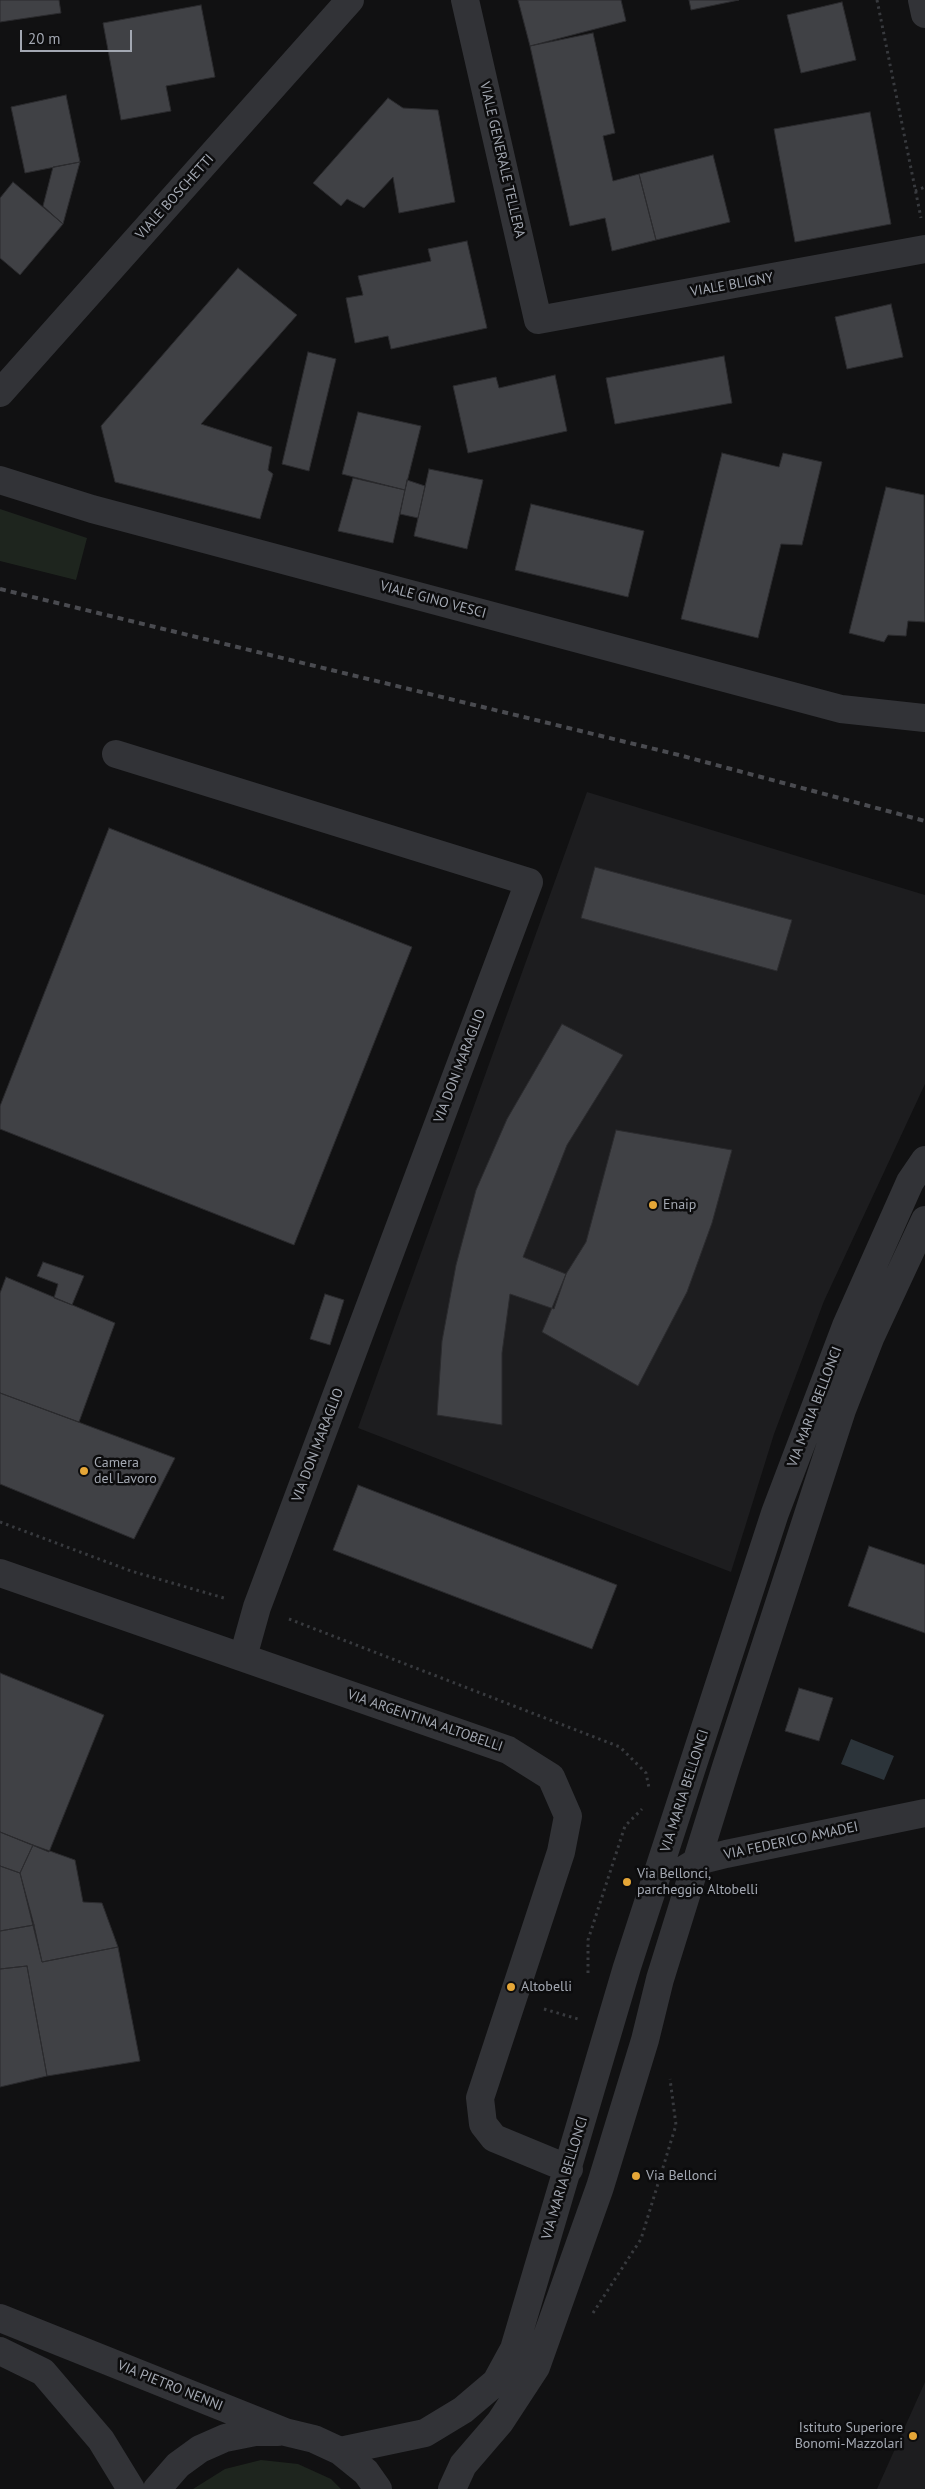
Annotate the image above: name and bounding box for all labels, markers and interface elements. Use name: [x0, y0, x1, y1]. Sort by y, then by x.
scale bar: [22, 20, 135, 52]
text: 20 m: [28, 29, 61, 48]
street label: VIALE GENERALE TELLERA: [476, 80, 528, 240]
street label: VIALE BOSCHETTI: [132, 151, 218, 243]
street label: VIALE BLIGNY: [689, 269, 775, 301]
street label: VIALE GINO VESCI: [378, 578, 488, 622]
street label: VIA DON MARAGLIO: [431, 1007, 489, 1125]
place label: Enaip: [663, 1197, 696, 1213]
marker: Enaip: [647, 1199, 659, 1211]
street label: VIA MARIA BELLONCI: [784, 1344, 846, 1470]
street label: VIA DON MARAGLIO: [289, 1386, 347, 1504]
place label: Camera del Lavoro: [94, 1455, 157, 1488]
marker: Camera del Lavoro: [78, 1465, 90, 1477]
street label: VIA ARGENTINA ALTOBELLI: [345, 1686, 505, 1756]
street label: VIA MARIA BELLONCI: [657, 1728, 713, 1854]
street label: VIA FEDERICO AMADEI: [722, 1819, 860, 1863]
place label: Via Bellonci, parcheggio Altobelli: [637, 1866, 758, 1898]
marker: Via Bellonci, parcheggio Altobelli: [621, 1876, 633, 1888]
place label: Altobelli: [521, 1979, 572, 1995]
marker: Altobelli: [505, 1981, 517, 1993]
street label: VIA MARIA BELLONCI: [538, 2114, 592, 2242]
place label: Via Bellonci: [646, 2168, 717, 2184]
marker: Via Bellonci: [630, 2170, 642, 2182]
street label: VIA PIETRO NENNI: [115, 2357, 225, 2415]
place label: Istituto Superiore Bonomi-Mazzolari: [795, 2420, 903, 2452]
marker: Istituto Superiore Bonomi-Mazzolari: [907, 2430, 919, 2442]

